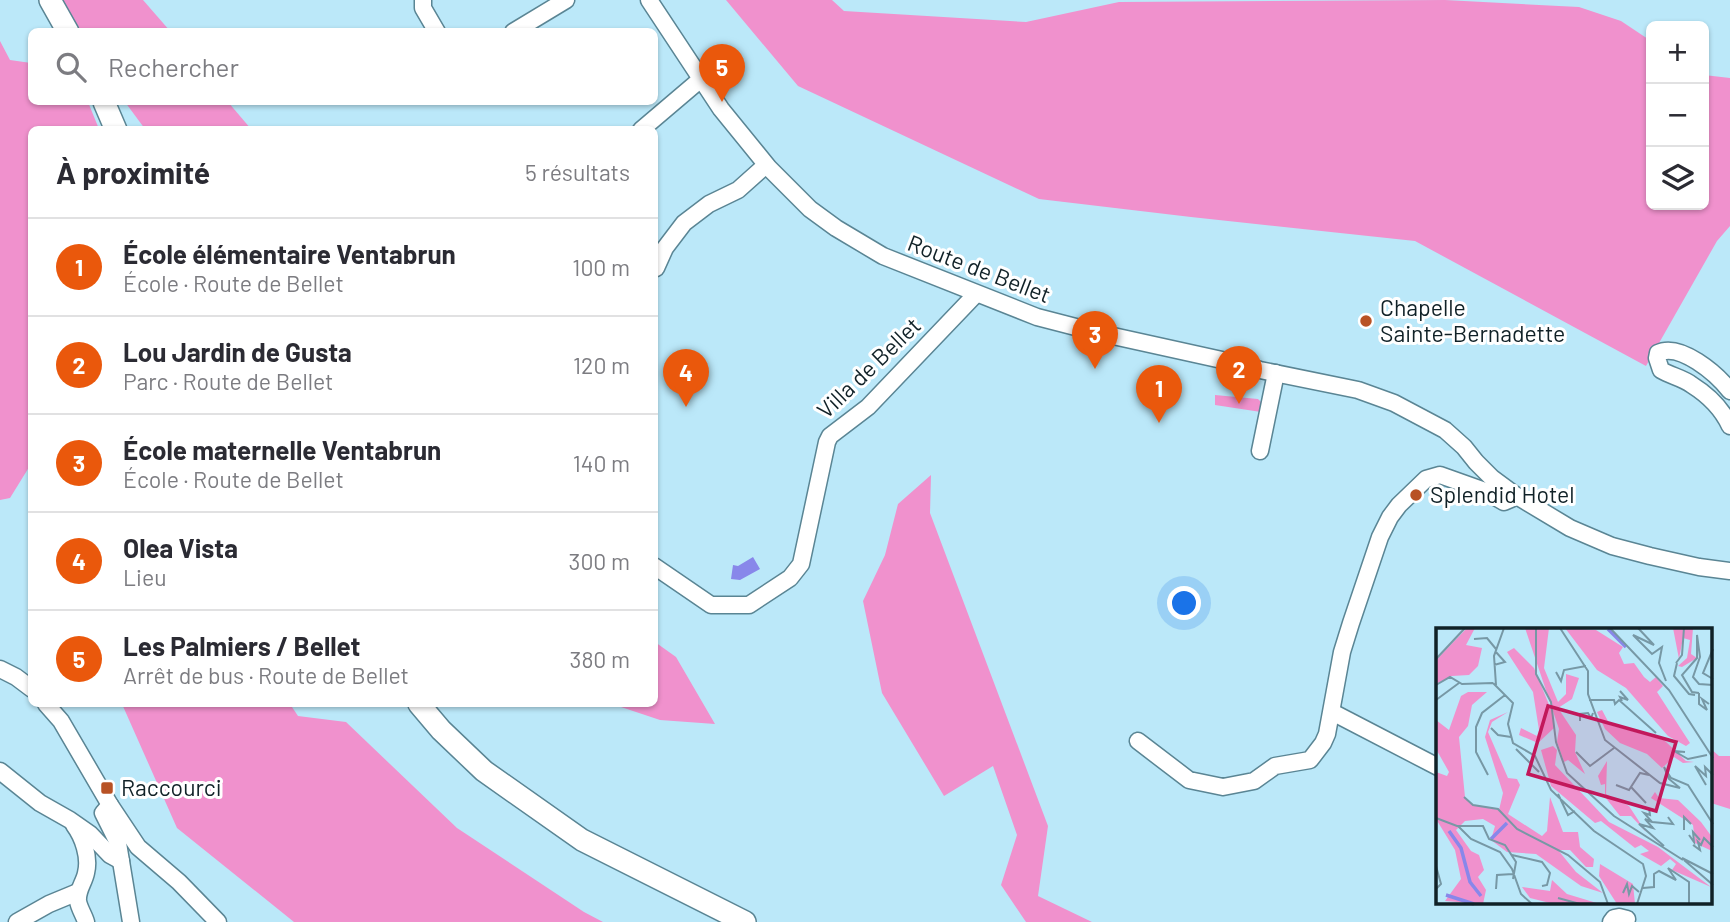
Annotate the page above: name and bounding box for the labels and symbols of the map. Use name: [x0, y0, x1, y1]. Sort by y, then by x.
pin: 5: [699, 44, 745, 102]
street label: Route de Bellet: [904, 228, 1055, 308]
place label: Chapelle Sainte-Bernadette: [1380, 293, 1565, 347]
street label: Villa de Bellet: [811, 311, 926, 424]
pin: 3: [1072, 311, 1118, 369]
marker: Chapelle Sainte-Bernadette: [1358, 313, 1374, 329]
pin: 2: [1216, 346, 1262, 404]
pin: 4: [663, 349, 709, 407]
pin: 1: [1136, 365, 1182, 423]
place label: Splendid Hotel: [1430, 480, 1575, 508]
marker: Splendid Hotel: [1408, 487, 1424, 503]
your location: [1167, 586, 1201, 620]
inset map: [1436, 628, 1712, 904]
place label: Raccourci: [121, 773, 222, 801]
marker: Raccourci: [99, 780, 115, 796]

